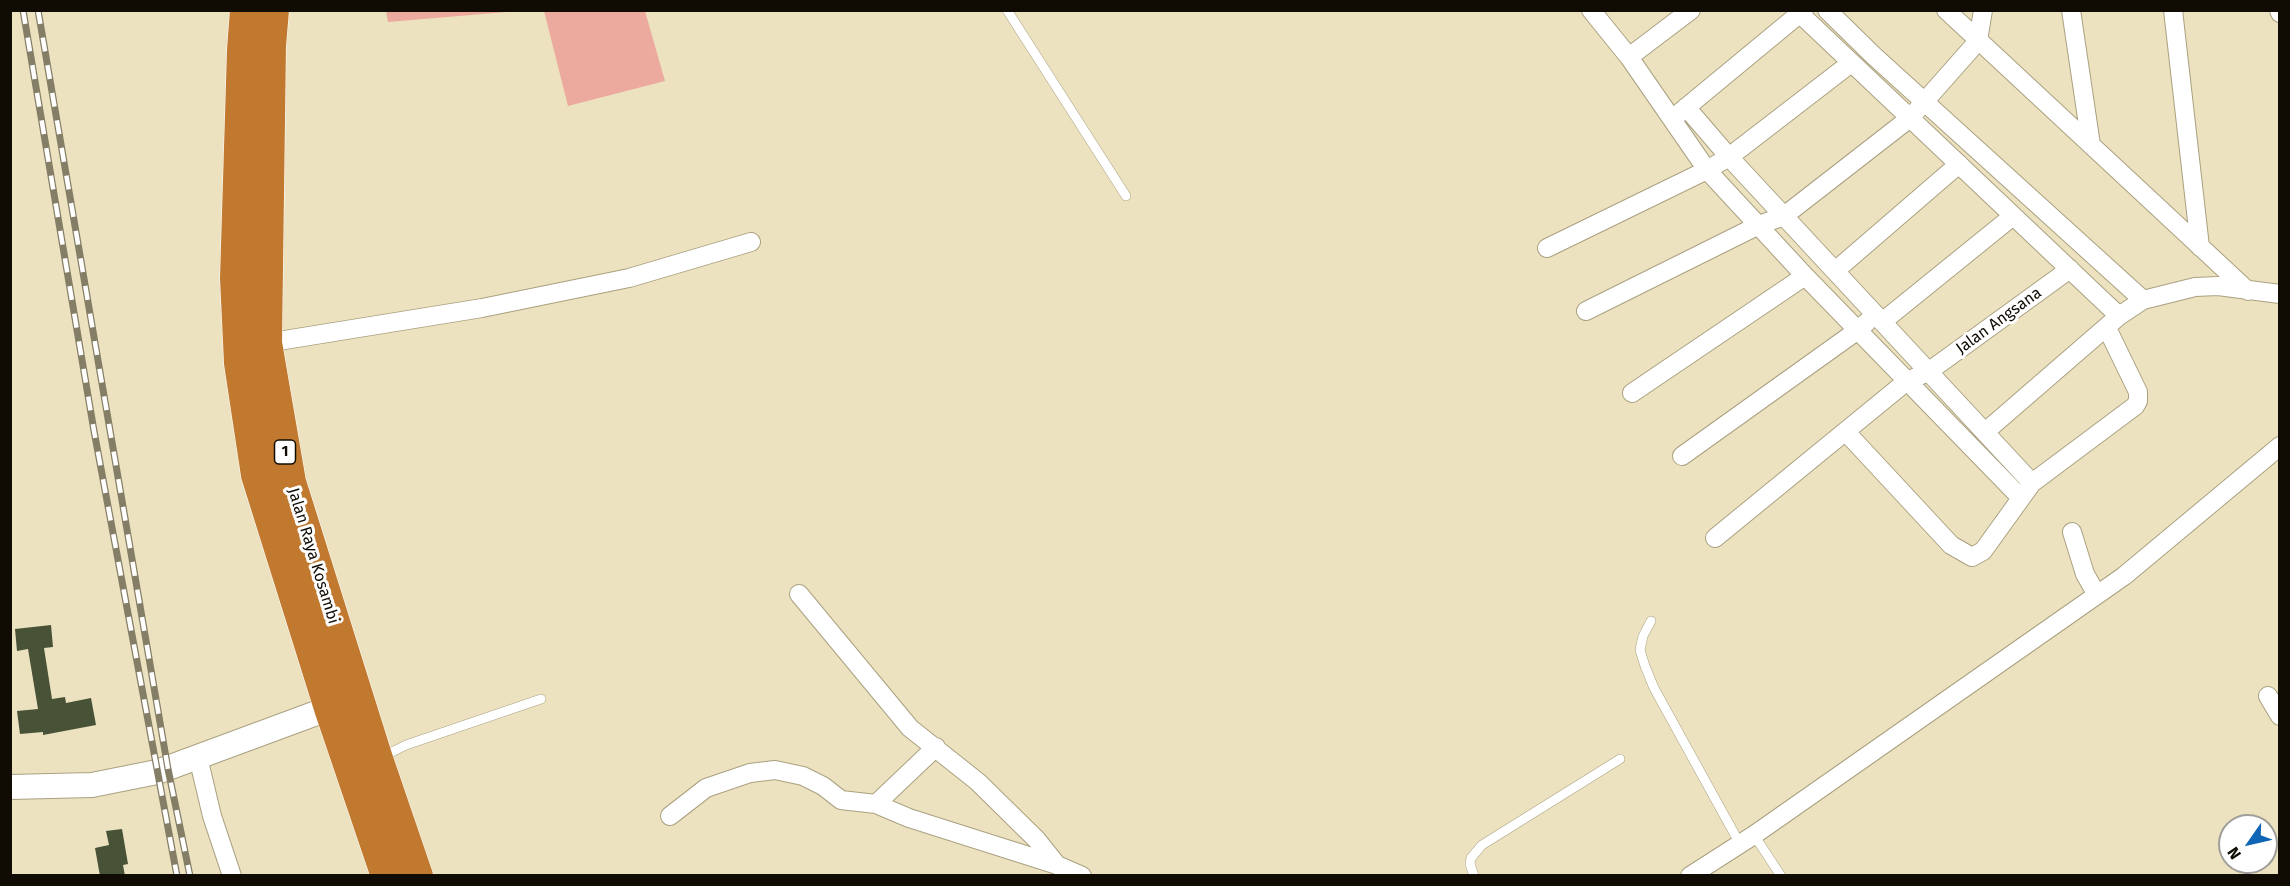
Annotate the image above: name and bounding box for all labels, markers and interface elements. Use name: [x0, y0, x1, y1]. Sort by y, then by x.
street label: Jalan Angsana: [1952, 283, 2046, 359]
road number: 1: [274, 440, 296, 464]
street label: Jalan Raya Kosambi: [283, 486, 343, 626]
north arrow: [2218, 814, 2278, 874]
text: N: [2223, 844, 2245, 863]

